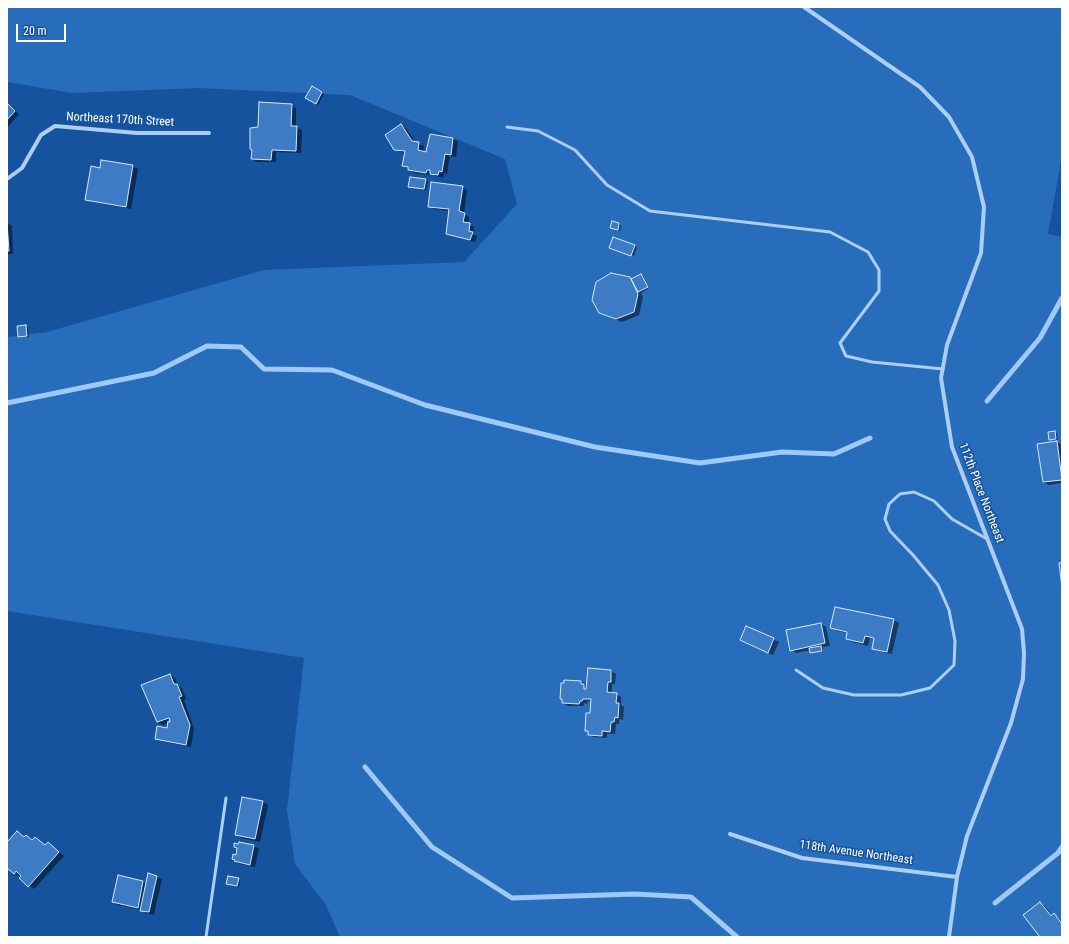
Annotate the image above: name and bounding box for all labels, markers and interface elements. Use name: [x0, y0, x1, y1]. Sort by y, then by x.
scale bar: [18, 16, 68, 42]
text: 20 m: [23, 24, 47, 38]
street label: Northeast 170th Street: [66, 110, 174, 130]
street label: 112th Place Northeast: [955, 441, 1007, 545]
street label: 118th Avenue Northeast: [798, 838, 914, 868]

